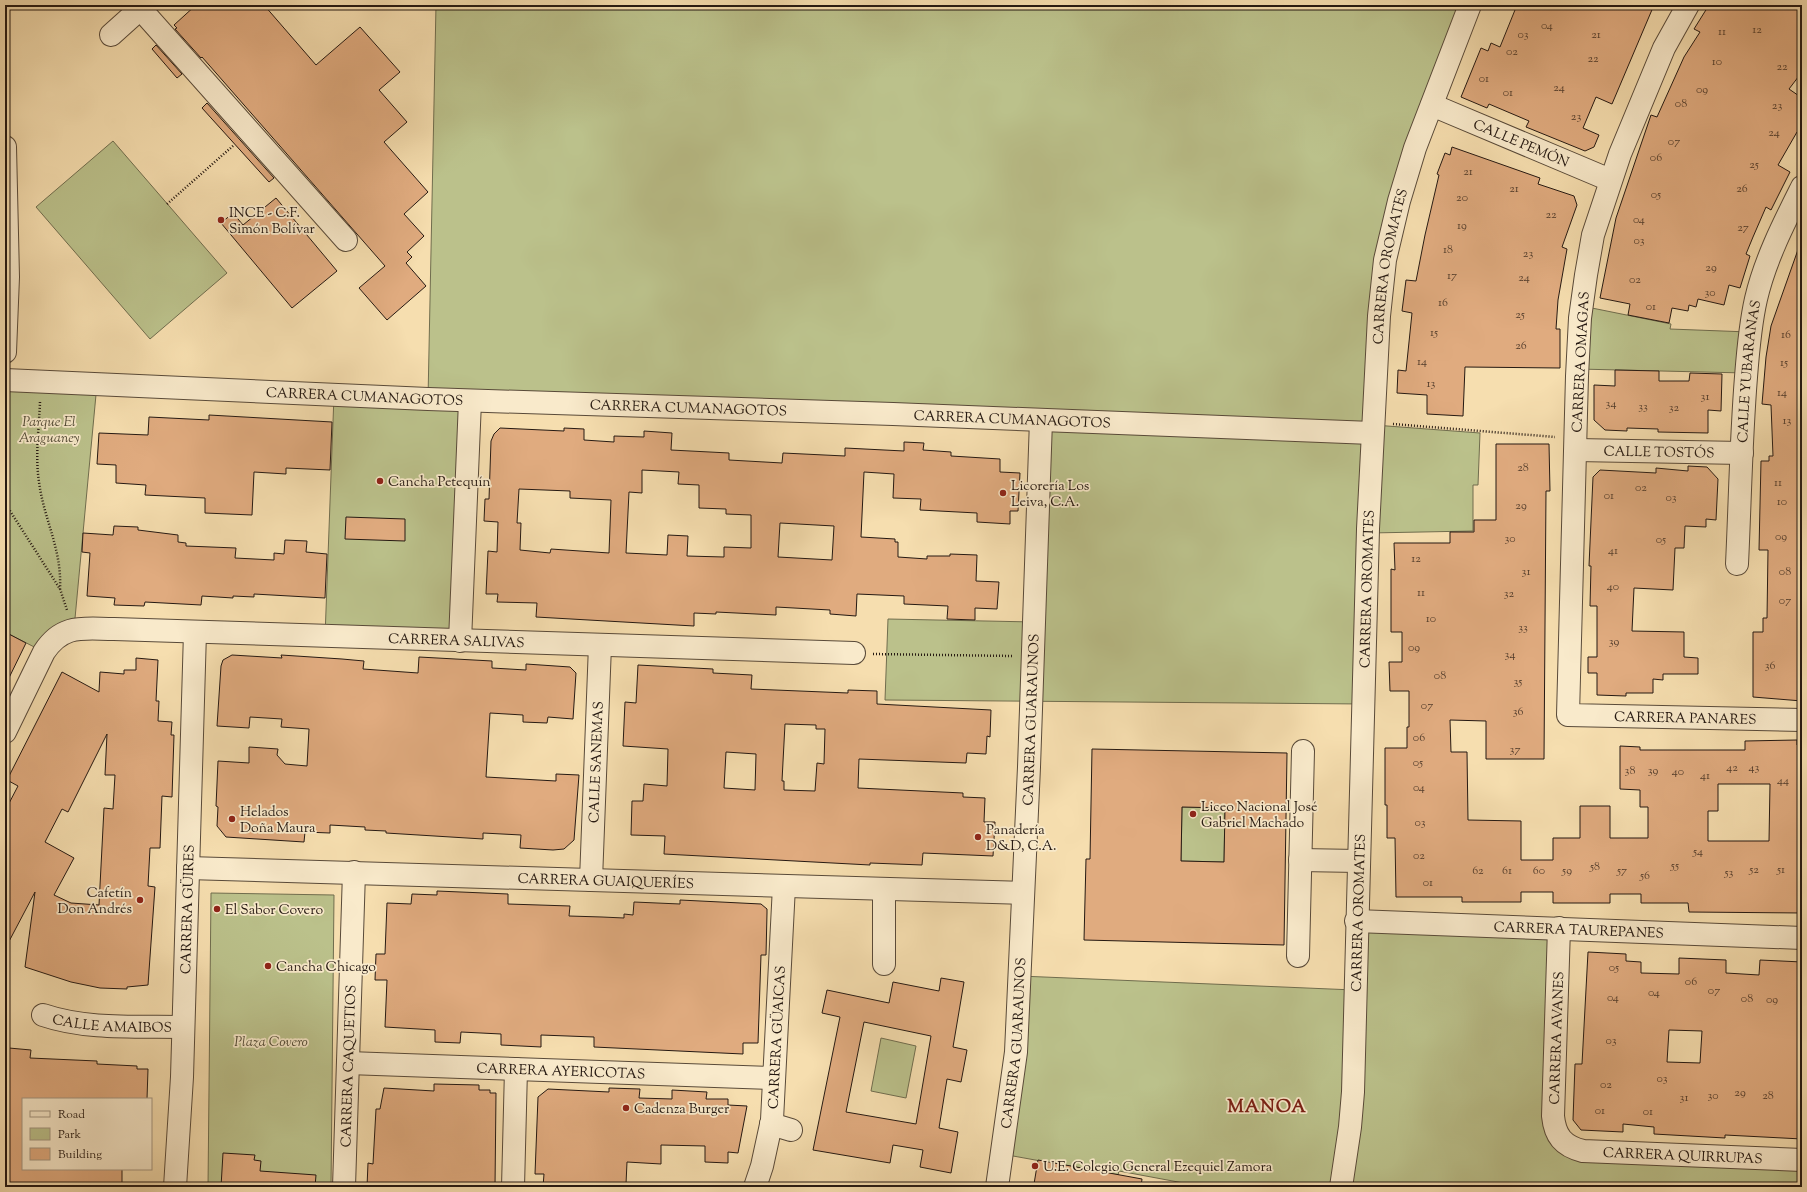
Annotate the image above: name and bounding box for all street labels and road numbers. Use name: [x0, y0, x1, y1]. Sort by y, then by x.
street label: CALLE PEMÓN: [1470, 115, 1572, 174]
street label: CARRERA OROMATES: [1370, 186, 1414, 345]
street label: CARRERA OMAGAS: [1568, 291, 1596, 433]
street label: CALLE YUBARANAS: [1734, 298, 1767, 443]
street label: CARRERA CUMANAGOTOS: [266, 384, 463, 412]
street label: CARRERA CUMANAGOTOS: [589, 396, 787, 423]
street label: CARRERA CUMANAGOTOS: [913, 407, 1111, 435]
street label: CALLE TOSTÓS: [1603, 443, 1714, 464]
street label: CARRERA OROMATES: [1356, 510, 1381, 668]
street label: CARRERA SALIVAS: [388, 630, 525, 654]
street label: CARRERA GUARAUNOS: [1019, 633, 1046, 806]
street label: CALLE SANEMAS: [585, 701, 610, 823]
street label: CARRERA PANARES: [1614, 708, 1757, 731]
street label: CARRERA OROMATES: [1348, 834, 1372, 992]
street label: CARRERA GÜIRES: [177, 844, 201, 974]
street label: CARRERA GUAIQUERÍES: [517, 870, 694, 895]
street label: CARRERA TAUREPANES: [1493, 918, 1664, 945]
street label: CARRERA GUARAUNOS: [997, 957, 1032, 1130]
street label: CARRERA GÜAICAS: [765, 965, 792, 1109]
street label: CARRERA AVANES: [1546, 971, 1570, 1105]
street label: CARRERA CAQUETIOS: [337, 984, 362, 1148]
street label: CALLE AMAIBOS: [50, 1010, 172, 1039]
street label: CARRERA AYERICOTAS: [476, 1060, 646, 1085]
street label: CARRERA QUIRRUPAS: [1602, 1144, 1763, 1170]

